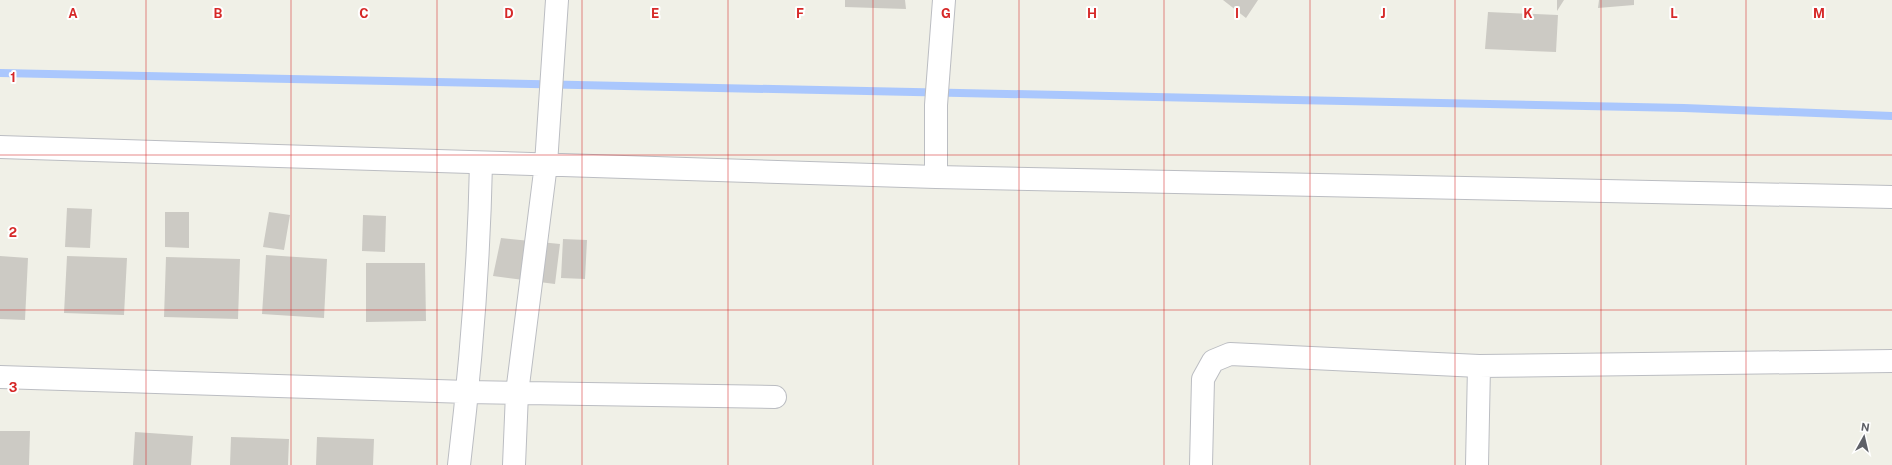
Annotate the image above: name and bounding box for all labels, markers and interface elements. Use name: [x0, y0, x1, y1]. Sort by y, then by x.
text: A: [68, 6, 78, 21]
text: B: [214, 6, 223, 21]
text: C: [359, 6, 369, 21]
text: D: [504, 6, 514, 21]
text: E: [651, 6, 659, 21]
text: F: [796, 6, 804, 21]
text: G: [941, 6, 951, 21]
text: H: [1087, 6, 1097, 21]
text: I: [1235, 6, 1239, 21]
text: J: [1380, 6, 1386, 21]
text: K: [1523, 6, 1533, 21]
text: L: [1670, 6, 1678, 21]
text: M: [1813, 6, 1825, 21]
text: 1: [10, 70, 16, 85]
text: 2: [9, 225, 17, 240]
text: 3: [9, 380, 18, 395]
north arrow: [1844, 417, 1884, 457]
text: N: [1860, 421, 1870, 434]

